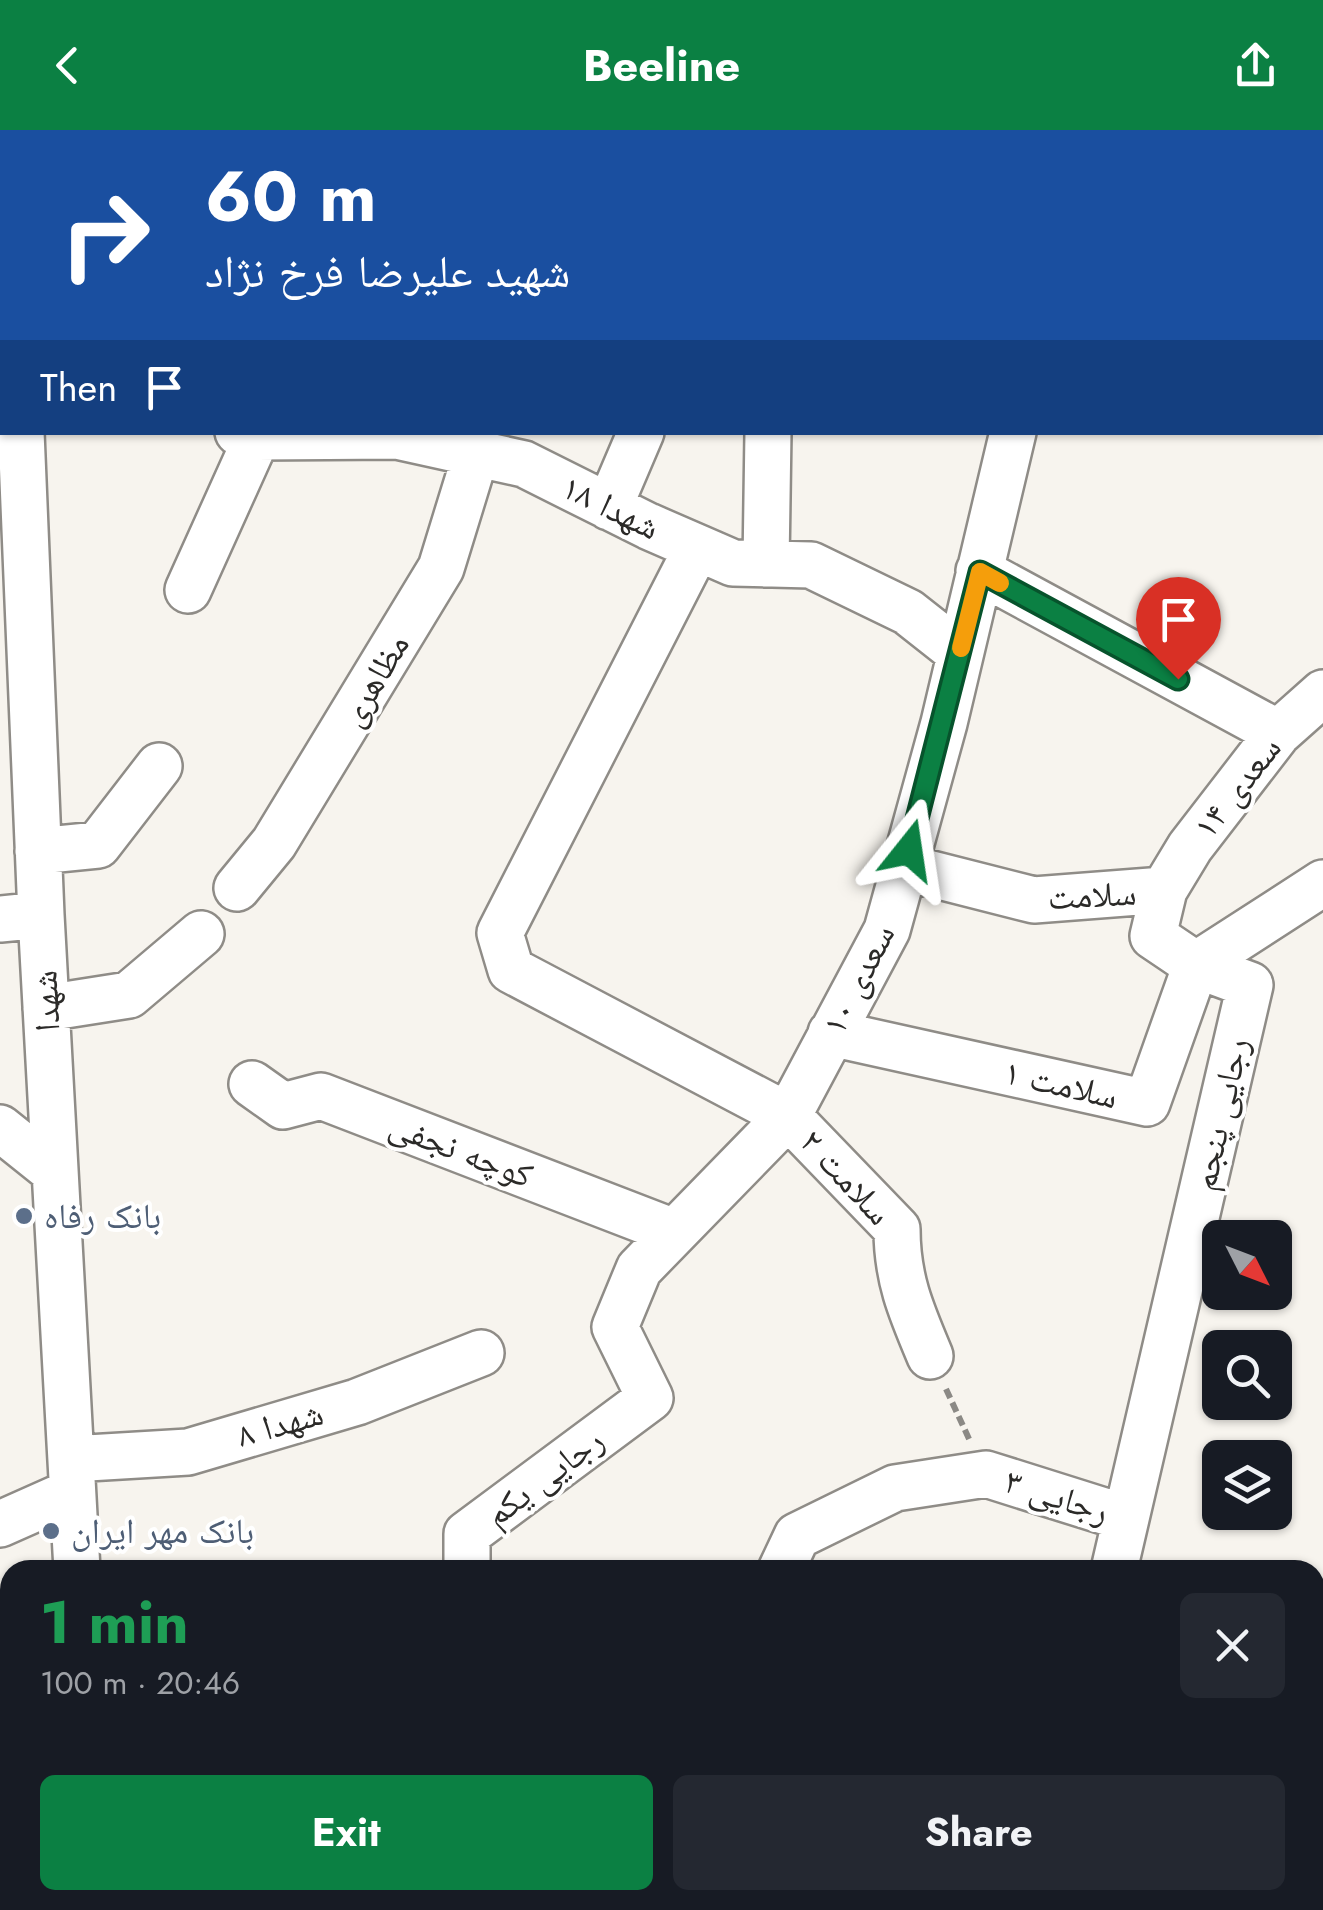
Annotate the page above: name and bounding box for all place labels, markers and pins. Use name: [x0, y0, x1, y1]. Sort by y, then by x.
pin: [1136, 577, 1221, 680]
place label: بانک رفاه: [44, 1191, 161, 1241]
marker: بانک رفاه: [13, 1205, 35, 1227]
place label: بانک مهر ایران: [71, 1506, 254, 1556]
marker: بانک مهر ایران: [40, 1520, 62, 1542]

